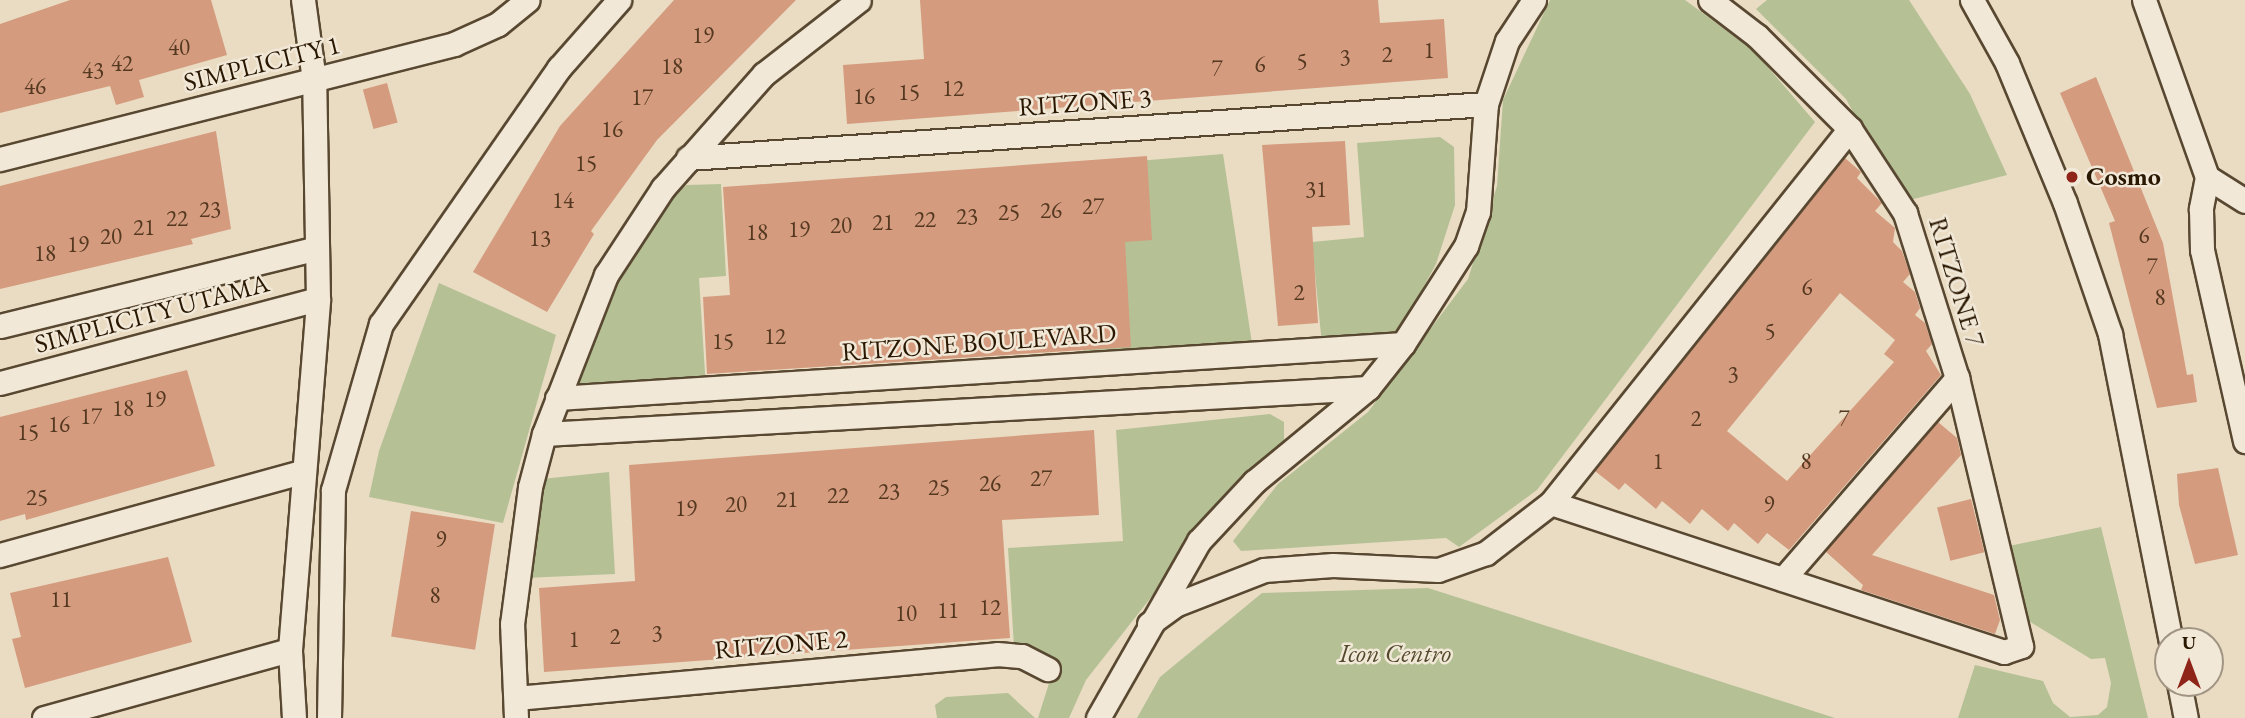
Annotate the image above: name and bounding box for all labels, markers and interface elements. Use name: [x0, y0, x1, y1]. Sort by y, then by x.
house number: 19: [692, 21, 714, 49]
street label: SIMPLICITY 1: [181, 29, 343, 99]
house number: 40: [168, 33, 190, 61]
house number: 1: [1423, 36, 1435, 64]
house number: 2: [1381, 40, 1393, 68]
house number: 3: [1339, 43, 1351, 71]
house number: 5: [1296, 47, 1308, 75]
house number: 42: [111, 49, 133, 77]
house number: 6: [1254, 50, 1266, 78]
house number: 18: [661, 52, 683, 80]
house number: 7: [1211, 54, 1223, 82]
house number: 43: [82, 56, 104, 84]
house number: 46: [24, 72, 46, 100]
house number: 12: [942, 74, 964, 102]
house number: 15: [898, 78, 920, 106]
house number: 16: [853, 82, 875, 110]
house number: 17: [631, 83, 653, 111]
street label: RITZONE 3: [1017, 83, 1153, 123]
house number: 16: [601, 115, 623, 143]
house number: 15: [575, 149, 597, 177]
place label: Cosmo: [2086, 161, 2161, 193]
marker: Cosmo: [2064, 169, 2080, 185]
house number: 31: [1305, 175, 1327, 203]
house number: 14: [552, 186, 574, 214]
house number: 27: [1082, 192, 1104, 220]
house number: 23: [199, 195, 221, 223]
house number: 26: [1040, 196, 1062, 224]
house number: 25: [998, 198, 1020, 226]
house number: 23: [956, 202, 978, 230]
house number: 22: [166, 204, 188, 232]
house number: 22: [914, 205, 936, 233]
house number: 21: [872, 208, 894, 236]
house number: 20: [830, 211, 852, 239]
house number: 21: [133, 213, 155, 241]
street label: RITZONE 7: [1922, 214, 1990, 350]
house number: 19: [788, 215, 810, 243]
house number: 18: [746, 218, 768, 246]
house number: 6: [2138, 221, 2150, 249]
house number: 20: [100, 222, 122, 250]
house number: 13: [529, 224, 551, 252]
house number: 19: [67, 230, 89, 258]
house number: 18: [34, 239, 56, 267]
house number: 7: [2146, 252, 2158, 280]
street label: SIMPLICITY UTAMA: [31, 268, 273, 360]
house number: 6: [1801, 273, 1813, 301]
house number: 2: [1293, 278, 1305, 306]
house number: 8: [2154, 283, 2166, 311]
house number: 5: [1764, 317, 1776, 345]
street label: RITZONE BOULEVARD: [841, 318, 1117, 368]
house number: 12: [764, 322, 786, 350]
house number: 15: [712, 327, 734, 355]
house number: 3: [1727, 360, 1739, 388]
house number: 19: [144, 385, 166, 413]
house number: 18: [112, 394, 134, 422]
house number: 17: [80, 402, 102, 430]
house number: 2: [1690, 404, 1702, 432]
house number: 7: [1838, 404, 1850, 432]
house number: 16: [48, 410, 70, 438]
house number: 15: [17, 418, 39, 446]
house number: 1: [1652, 447, 1664, 475]
house number: 8: [1800, 447, 1812, 475]
house number: 27: [1030, 464, 1052, 492]
house number: 26: [979, 469, 1001, 497]
house number: 25: [928, 473, 950, 501]
house number: 23: [878, 477, 900, 505]
house number: 22: [827, 481, 849, 509]
house number: 25: [26, 483, 48, 511]
house number: 21: [776, 485, 798, 513]
house number: 20: [725, 490, 747, 518]
house number: 9: [1763, 490, 1775, 518]
house number: 19: [675, 494, 697, 522]
house number: 9: [435, 525, 447, 553]
house number: 8: [429, 581, 441, 609]
house number: 11: [50, 585, 72, 613]
house number: 12: [979, 593, 1001, 621]
house number: 11: [937, 596, 959, 624]
house number: 10: [895, 599, 917, 627]
house number: 3: [651, 619, 663, 647]
house number: 2: [609, 622, 621, 650]
street label: RITZONE 2: [713, 624, 849, 666]
house number: 1: [568, 625, 580, 653]
north arrow: [2154, 627, 2224, 697]
text: U: [2182, 630, 2196, 655]
park label: Icon Centro: [1339, 638, 1451, 670]

